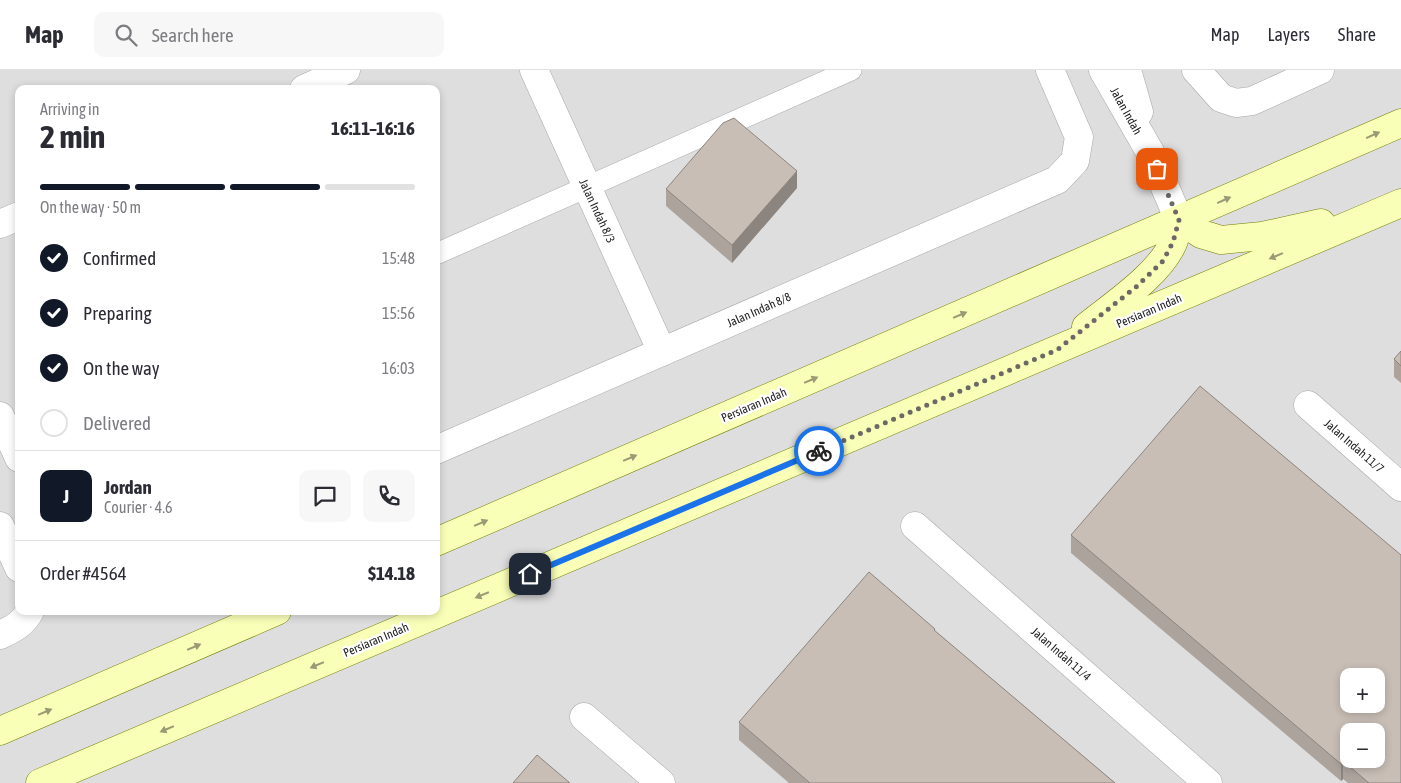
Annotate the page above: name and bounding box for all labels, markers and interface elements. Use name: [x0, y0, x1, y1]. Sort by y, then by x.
search box: [94, 12, 444, 57]
text: Map: [25, 21, 64, 48]
icon: search: [112, 21, 140, 49]
text: Search here: [152, 24, 234, 46]
text: Map: [1210, 24, 1239, 45]
text: Layers: [1267, 24, 1310, 45]
text: Share: [1338, 24, 1376, 45]
street label: Jalan Indah: [1107, 85, 1145, 137]
text: Arriving in: [40, 100, 100, 118]
text: 16:11–16:16: [331, 117, 415, 139]
text: 2 min: [40, 118, 105, 155]
one-way arrow: [1366, 131, 1380, 139]
pin: [1136, 148, 1178, 190]
icon: bag: [1143, 155, 1171, 183]
street label: Jalan Indah 8/3: [576, 177, 618, 245]
one-way arrow: [1217, 196, 1231, 204]
text: On the way · 50 m: [40, 198, 141, 216]
icon: check: [40, 244, 68, 272]
text: Confirmed: [83, 247, 156, 269]
text: 15:48: [382, 249, 415, 267]
one-way arrow: [1269, 253, 1283, 261]
street label: Jalan Indah 8/8: [725, 290, 794, 330]
street label: Persiaran Indah: [1114, 291, 1184, 331]
icon: check: [40, 299, 68, 327]
text: Preparing: [83, 302, 152, 324]
text: 15:56: [382, 304, 415, 322]
one-way arrow: [953, 311, 968, 319]
icon: check: [40, 354, 68, 382]
text: On the way: [83, 357, 160, 379]
text: 16:03: [382, 359, 415, 377]
one-way arrow: [804, 375, 818, 383]
street label: Persiaran Indah: [719, 385, 789, 425]
text: Delivered: [83, 412, 151, 434]
street label: Jalan Indah 11/7: [1321, 416, 1387, 476]
courier: [794, 426, 844, 476]
icon: bike: [805, 437, 833, 465]
one-way arrow: [623, 454, 637, 462]
button: chat: [299, 470, 351, 522]
button: phone: [363, 470, 415, 522]
text: Jordan: [104, 476, 152, 498]
text: J: [63, 485, 69, 507]
text: Courier · 4.6: [104, 498, 173, 516]
one-way arrow: [474, 518, 488, 526]
pin: [509, 553, 551, 595]
icon: home: [516, 560, 544, 588]
text: Order #4564: [40, 562, 127, 584]
text: $14.18: [368, 562, 415, 584]
one-way arrow: [475, 591, 489, 599]
street label: Persiaran Indah: [341, 620, 411, 660]
street label: Jalan Indah 11/4: [1028, 624, 1094, 684]
one-way arrow: [187, 643, 201, 651]
one-way arrow: [310, 662, 324, 670]
map controls: [1340, 668, 1385, 768]
button: +: [1340, 668, 1385, 713]
one-way arrow: [38, 707, 52, 715]
button: −: [1340, 723, 1385, 768]
one-way arrow: [160, 725, 174, 733]

